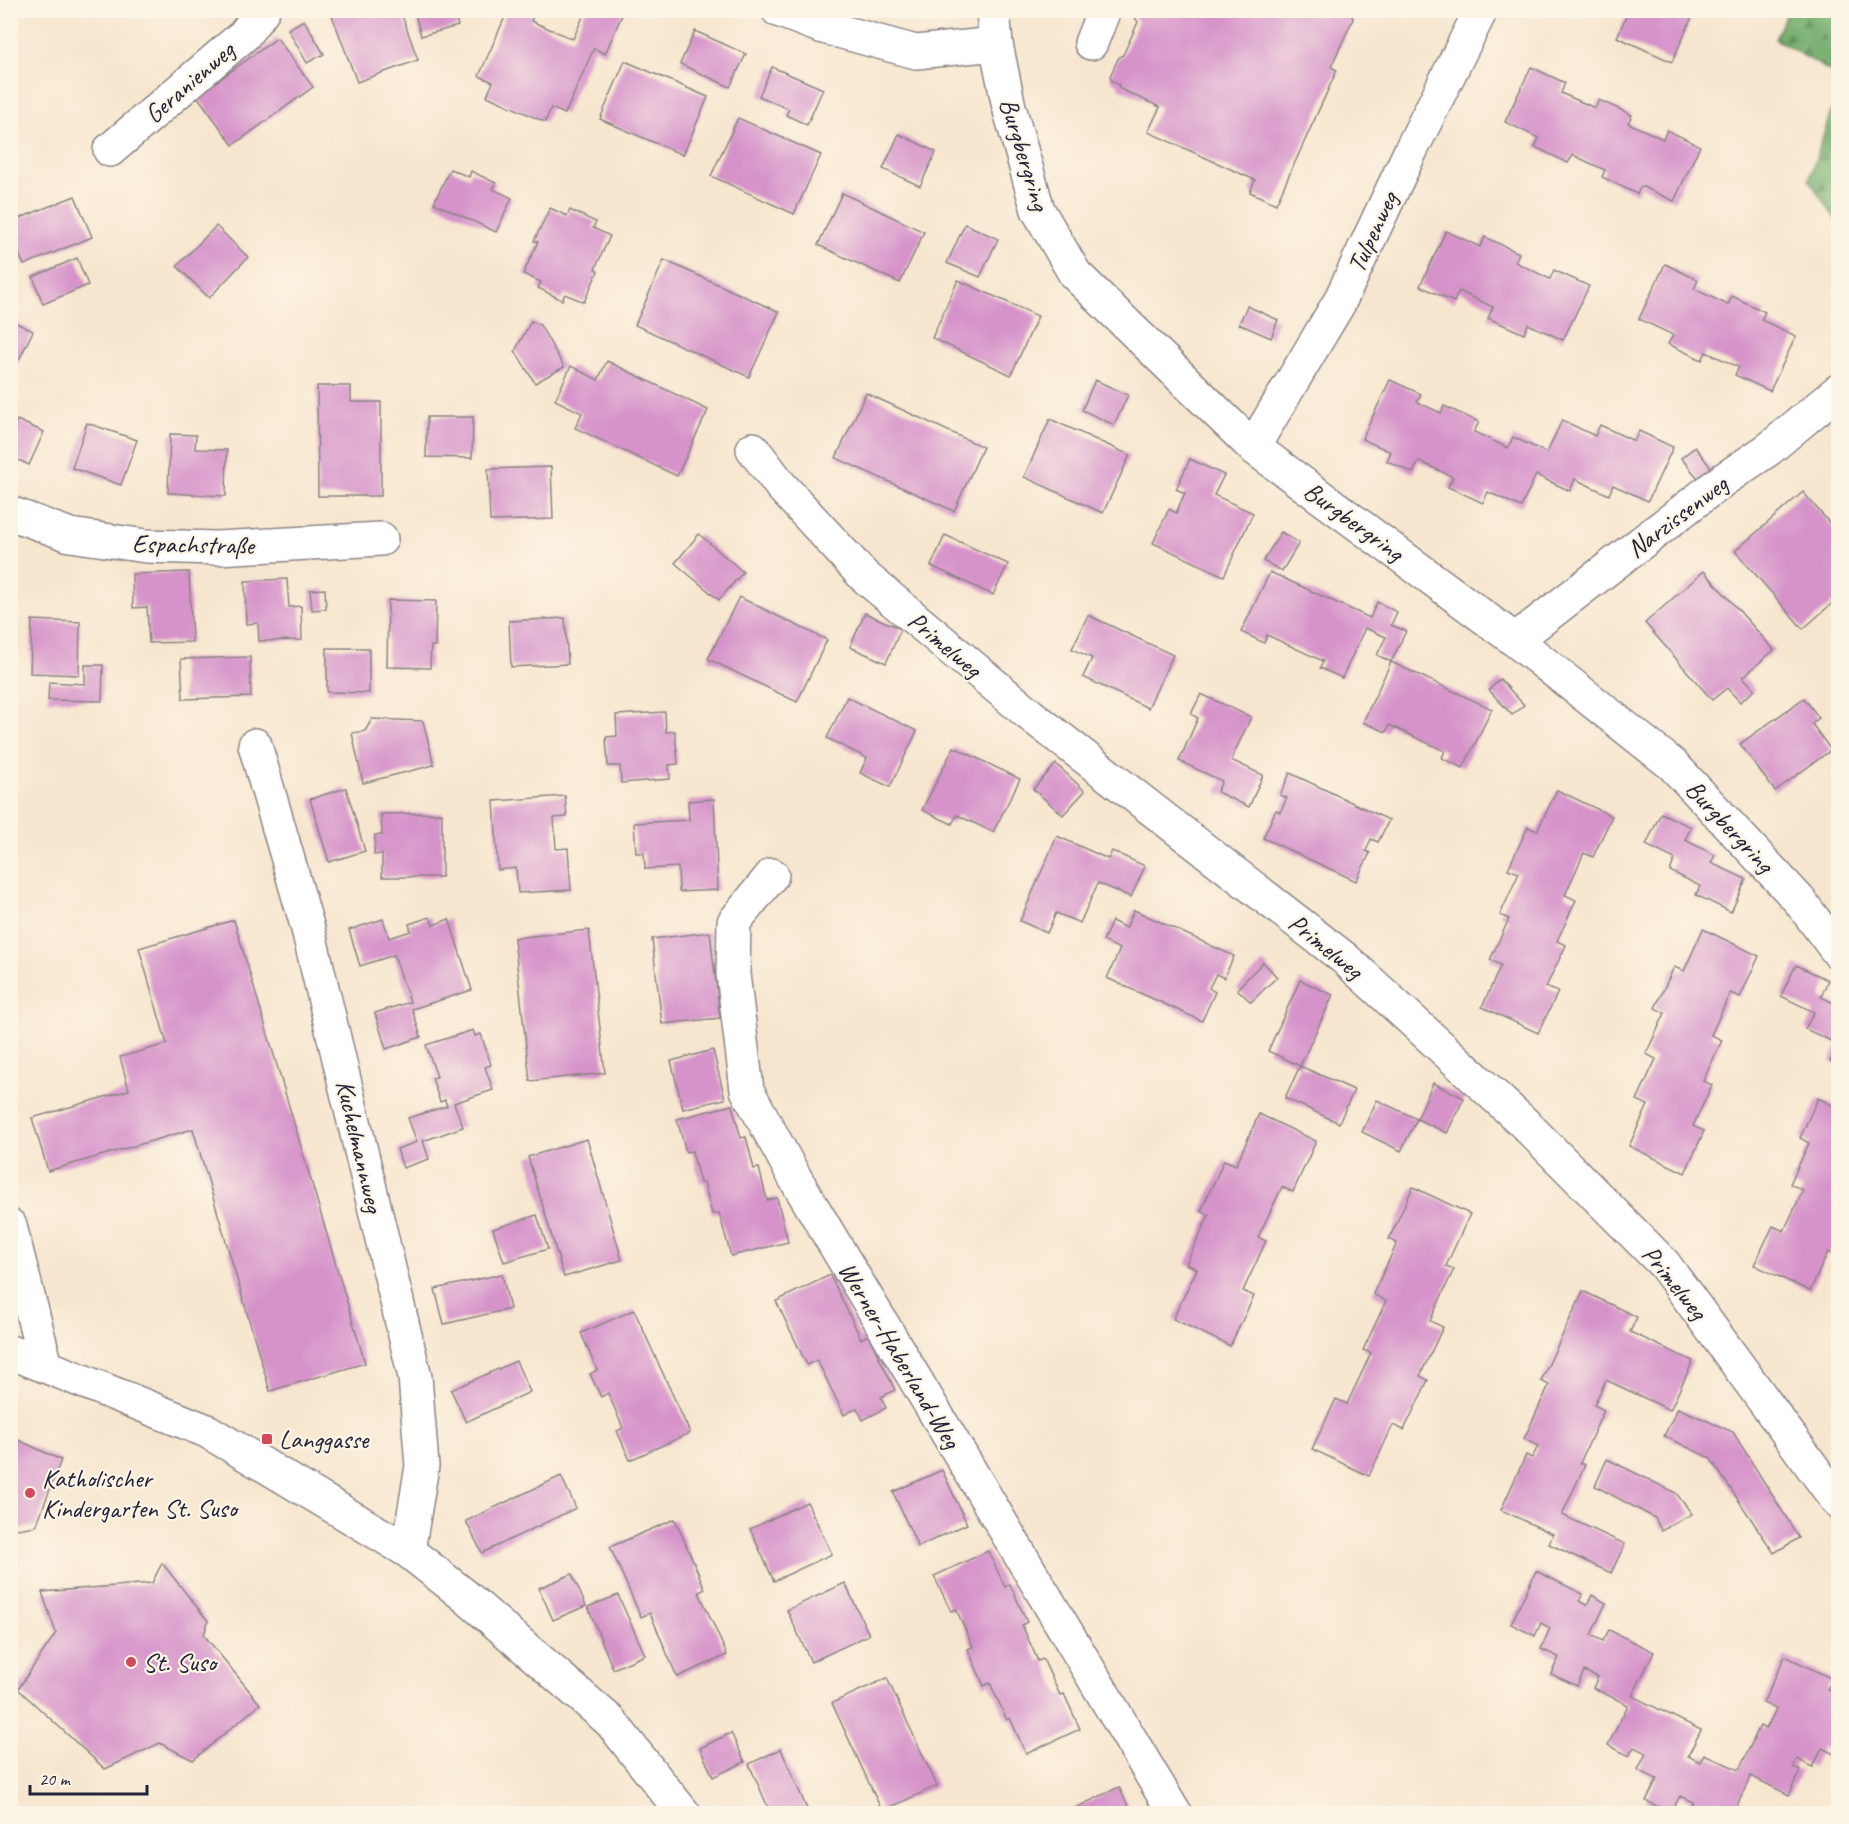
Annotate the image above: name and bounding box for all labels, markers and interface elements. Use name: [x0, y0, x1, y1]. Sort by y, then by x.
street label: Geranienweg: [137, 33, 243, 130]
street label: Burgbergring: [992, 94, 1058, 216]
street label: Tulpenweg: [1340, 185, 1406, 278]
street label: Narzissenweg: [1620, 467, 1736, 565]
street label: Burgbergring: [1297, 474, 1411, 570]
street label: Espachstraße: [132, 527, 257, 562]
street label: Primelweg: [901, 604, 990, 686]
street label: Burgbergring: [1678, 773, 1782, 881]
street label: Primelweg: [1282, 906, 1371, 987]
street label: Kuchelmannweg: [328, 1077, 391, 1217]
street label: Primelweg: [1635, 1238, 1716, 1328]
street label: Werner-Haberland-Weg: [831, 1256, 969, 1456]
place label: Langgasse: [279, 1423, 370, 1456]
marker: Langgasse: [260, 1432, 274, 1446]
place label: Katholischer Kindergarten St. Suso: [42, 1462, 239, 1525]
marker: Katholischer Kindergarten St. Suso: [23, 1486, 37, 1500]
place label: St. Suso: [143, 1646, 219, 1679]
marker: St. Suso: [124, 1655, 138, 1669]
scale bar: [30, 1758, 147, 1796]
text: 20 m: [39, 1768, 72, 1790]

